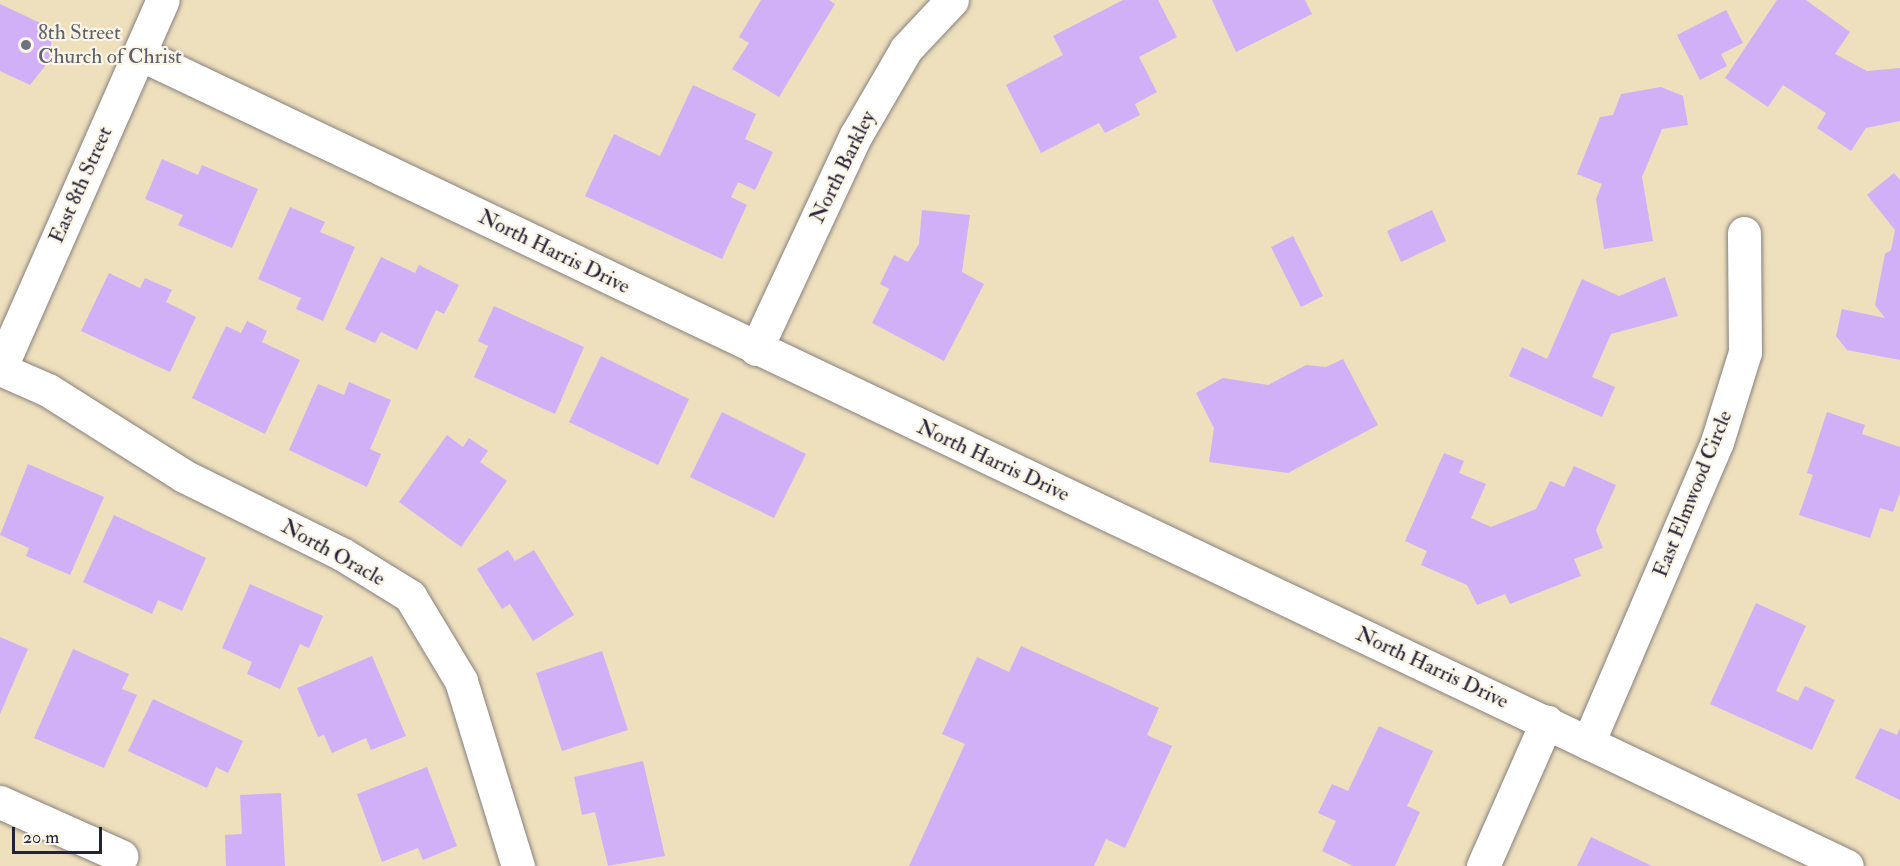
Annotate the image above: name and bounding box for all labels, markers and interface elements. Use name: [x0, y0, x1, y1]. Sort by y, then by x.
place label: 8th Street Church of Christ: [38, 20, 182, 70]
marker: 8th Street Church of Christ: [19, 38, 33, 52]
street label: North Barkley: [805, 107, 881, 227]
street label: East 8th Street: [44, 123, 118, 247]
street label: North Harris Drive: [474, 204, 634, 300]
street label: East Elmwood Circle: [1648, 407, 1738, 581]
street label: North Harris Drive: [913, 415, 1073, 507]
street label: North Oracle: [277, 514, 389, 592]
street label: North Harris Drive: [1352, 622, 1512, 714]
scale bar: [15, 815, 105, 853]
text: 20 m: [23, 826, 59, 849]

